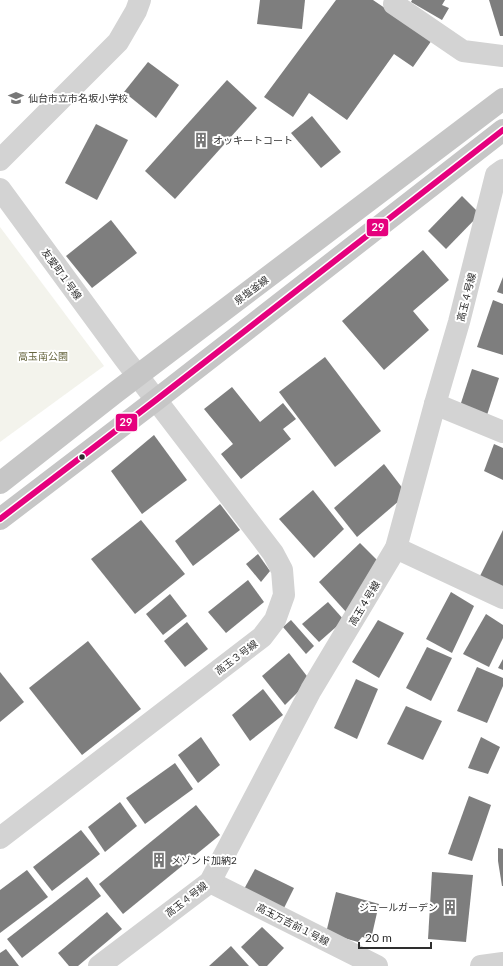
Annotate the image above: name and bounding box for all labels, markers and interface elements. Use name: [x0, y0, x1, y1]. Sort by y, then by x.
school or university icon: 仙台市立市名坂小学校: [7, 89, 25, 107]
place label: 仙台市立市名坂小学校: [28, 92, 128, 104]
building icon: オッキートコート: [192, 131, 210, 149]
place label: オッキートコート: [213, 134, 293, 146]
line badge: 29: [366, 218, 389, 237]
text: 29: [372, 220, 384, 233]
street label: 友愛町１号線: [40, 246, 84, 302]
street label: 高玉４号線: [454, 271, 478, 323]
street label: 泉塩釜線: [231, 273, 271, 307]
park label: 高玉南公園: [18, 350, 68, 362]
line badge: 29: [115, 413, 138, 432]
text: 29: [120, 415, 132, 428]
unlabelled marker: [77, 452, 87, 462]
street label: 高玉４号線: [346, 578, 382, 628]
street label: 高玉３号線: [212, 637, 260, 677]
building icon: メゾンド加納2: [150, 851, 168, 869]
place label: メゾンド加納2: [171, 854, 237, 866]
street label: 高玉４号線: [163, 879, 209, 919]
building icon: ジュールガーデン: [441, 898, 459, 916]
street label: 高玉万吉前１号線: [255, 900, 331, 948]
place label: ジュールガーデン: [359, 901, 438, 913]
scale bar: [359, 924, 431, 950]
text: 20 m: [365, 930, 392, 945]

